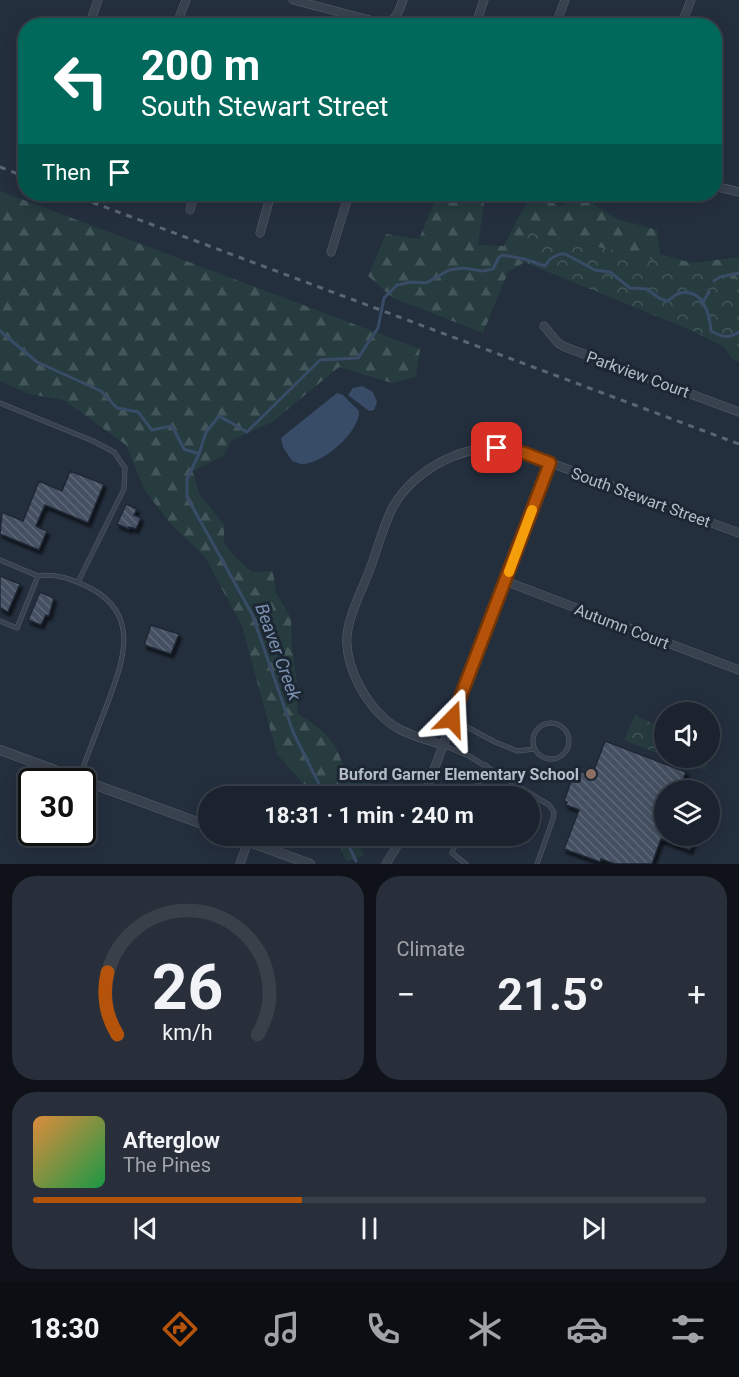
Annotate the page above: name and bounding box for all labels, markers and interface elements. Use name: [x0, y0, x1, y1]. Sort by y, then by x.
text: 200 m: [141, 41, 260, 90]
icon: left: [42, 42, 120, 120]
text: South Stewart Street: [141, 91, 388, 123]
icon: arrive: [103, 156, 136, 189]
text: Then: [42, 160, 91, 185]
street label: Parkview Court: [584, 347, 692, 402]
pin: [471, 422, 522, 473]
icon: arrive: [480, 431, 513, 464]
street label: South Stewart Street: [569, 463, 713, 531]
water label: Beaver Creek: [251, 600, 306, 704]
street label: Autumn Court: [572, 600, 672, 653]
position arrow: [420, 687, 484, 751]
map controls: [654, 702, 720, 846]
button: sound: [654, 702, 720, 768]
place label: Buford Garner Elementary School: [339, 765, 579, 784]
marker: Buford Garner Elementary School: [584, 767, 598, 781]
speed limit sign: 30: [18, 768, 96, 846]
button: layers: [654, 780, 720, 846]
text: 18:31 · 1 min · 240 m: [264, 803, 474, 828]
text: Climate: [397, 937, 465, 961]
text: 26: [152, 951, 224, 1024]
text: 21.5°: [497, 968, 605, 1021]
text: −: [397, 975, 415, 1014]
text: +: [687, 975, 706, 1014]
text: km/h: [163, 1020, 213, 1045]
text: Afterglow: [123, 1128, 220, 1153]
text: The Pines: [123, 1153, 211, 1177]
icon: previous: [129, 1212, 162, 1245]
icon: pause: [353, 1212, 386, 1245]
icon: next: [577, 1212, 610, 1245]
icon: directions: [159, 1308, 201, 1350]
icon: music: [261, 1308, 303, 1350]
icon: phone: [362, 1308, 404, 1350]
icon: climate: [464, 1308, 506, 1350]
icon: car: [566, 1308, 608, 1350]
icon: filters: [667, 1308, 709, 1350]
text: 18:30: [30, 1313, 99, 1345]

